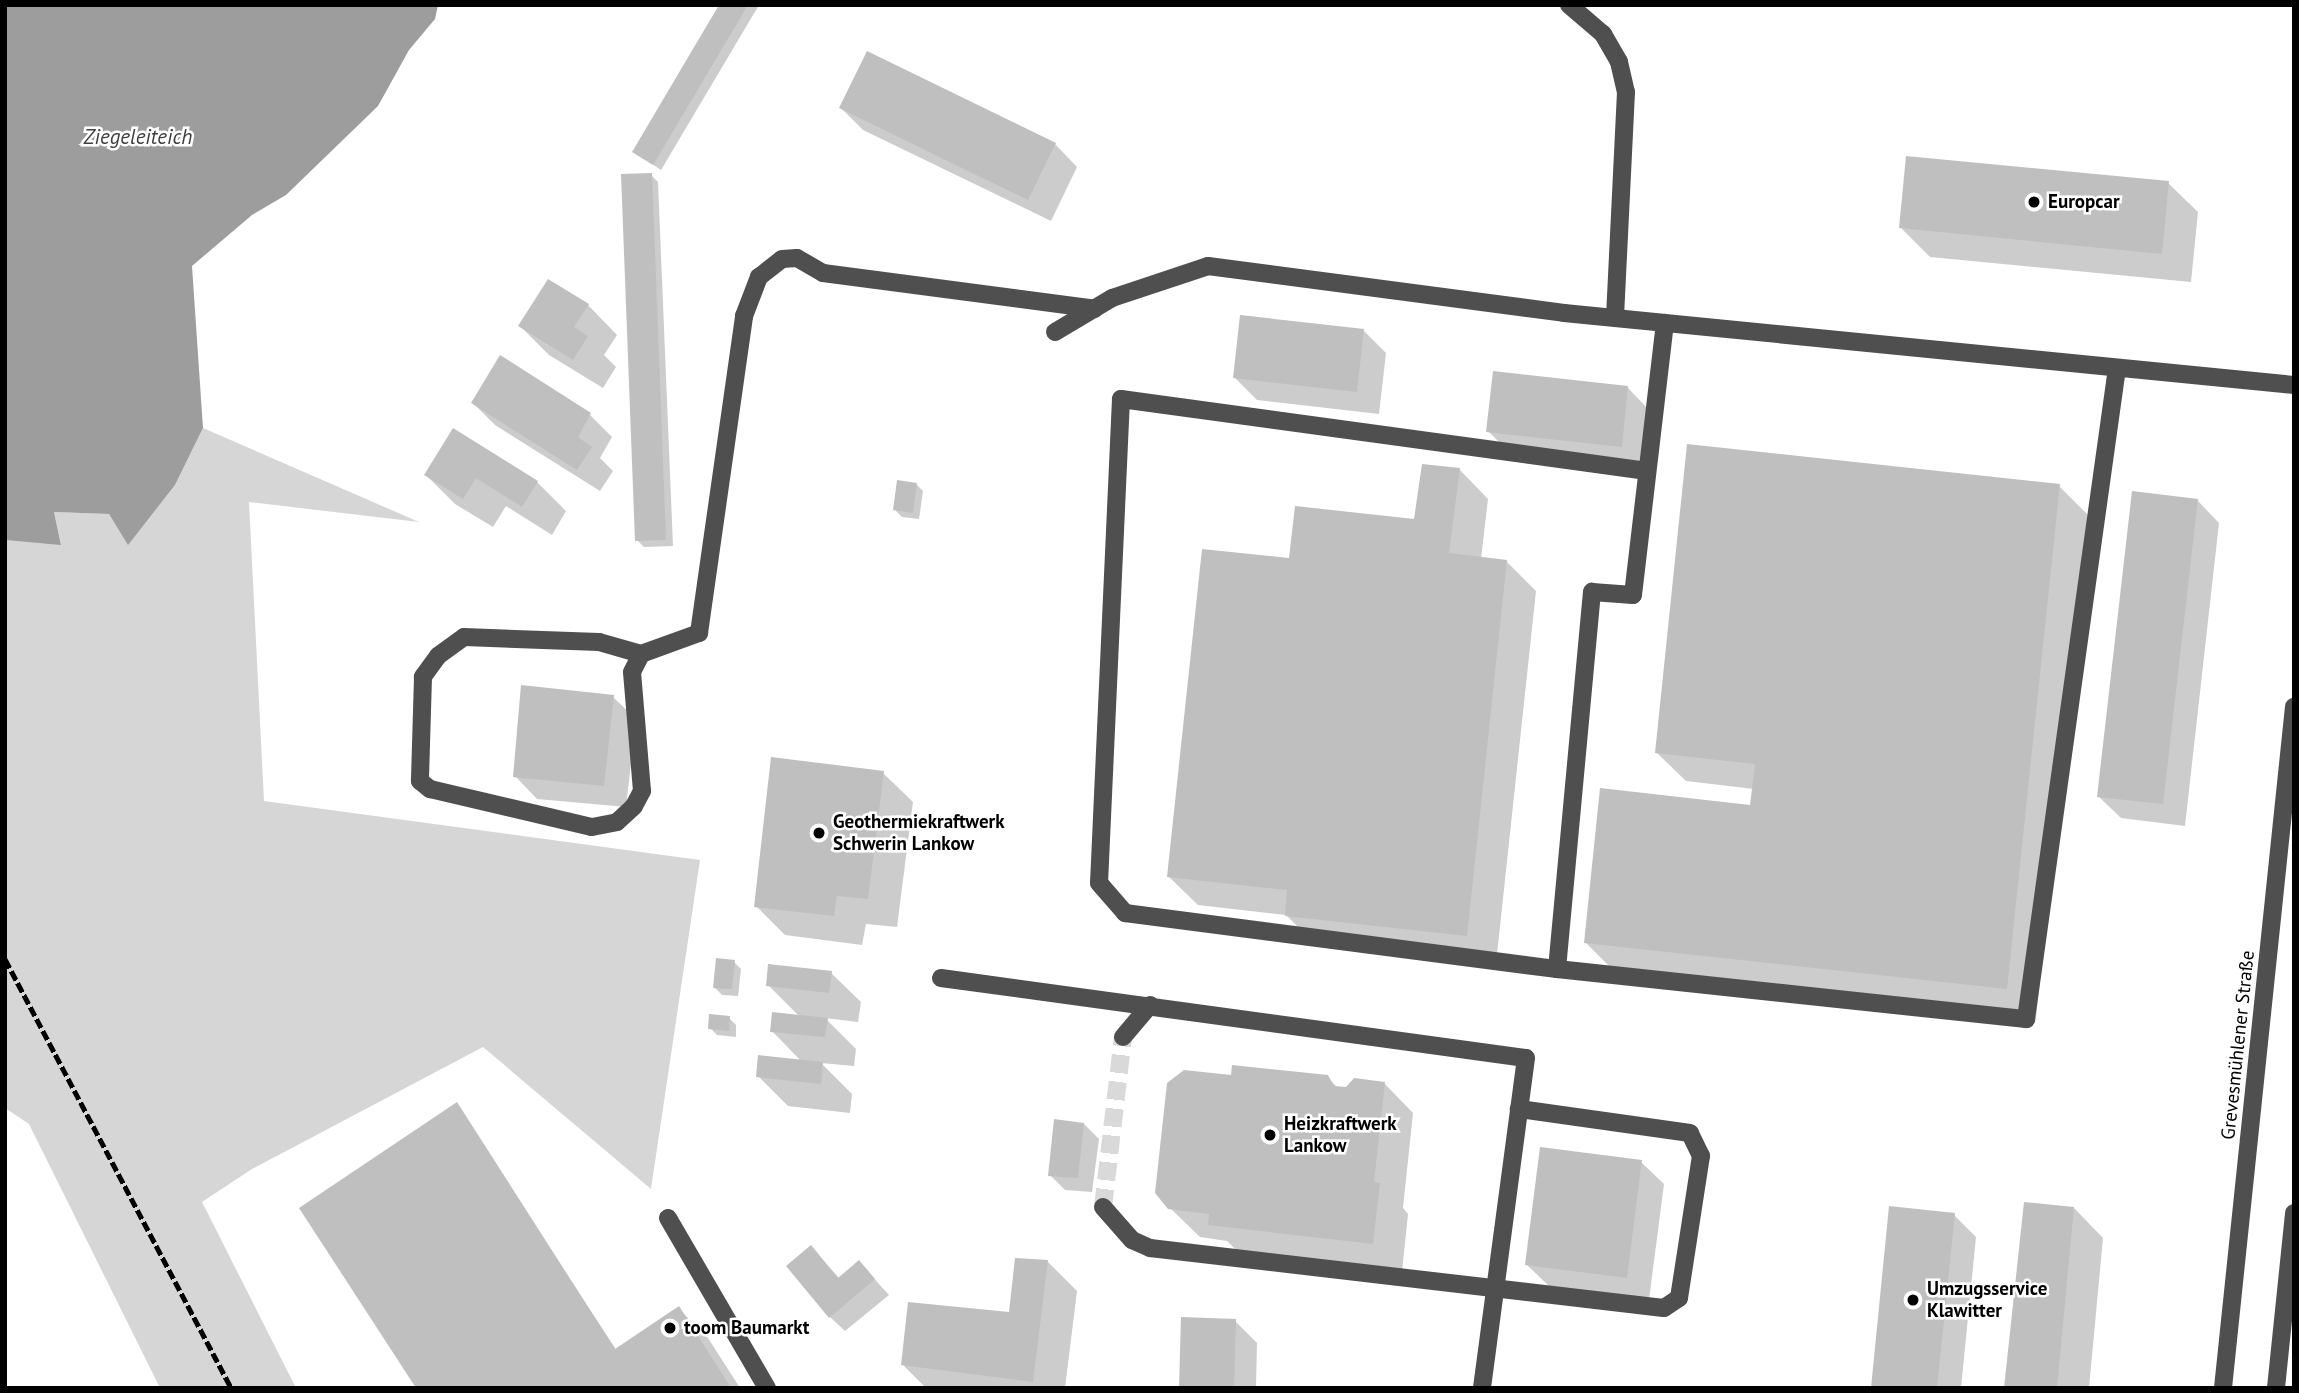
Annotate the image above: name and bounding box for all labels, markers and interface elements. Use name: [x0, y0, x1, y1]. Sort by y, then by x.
water label: Ziegeleiteich: [84, 124, 192, 150]
place label: Europcar: [2048, 191, 2120, 213]
marker: Europcar: [2026, 194, 2042, 210]
place label: Geothermiekraftwerk Schwerin Lankow: [833, 811, 1005, 855]
marker: Geothermiekraftwerk Schwerin Lankow: [811, 825, 827, 841]
street label: Grevesmühlener Straße: [2217, 949, 2259, 1141]
place label: Heizkraftwerk Lankow: [1284, 1113, 1397, 1157]
marker: Heizkraftwerk Lankow: [1262, 1127, 1278, 1143]
place label: Umzugsservice Klawitter: [1927, 1278, 2047, 1322]
marker: Umzugsservice Klawitter: [1905, 1292, 1921, 1308]
place label: toom Baumarkt: [684, 1317, 809, 1339]
marker: toom Baumarkt: [662, 1320, 678, 1336]

